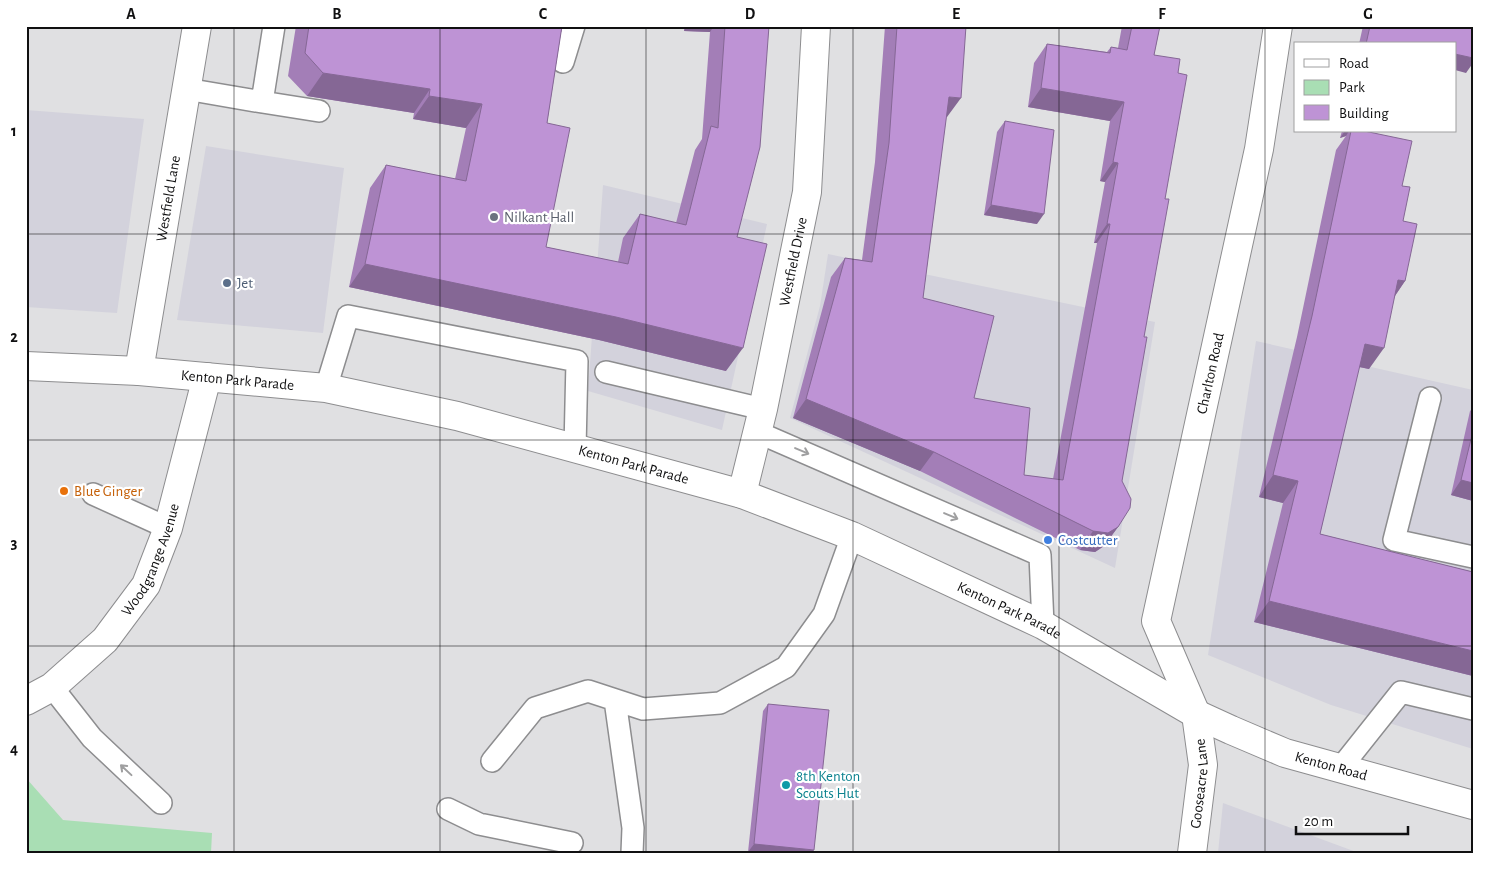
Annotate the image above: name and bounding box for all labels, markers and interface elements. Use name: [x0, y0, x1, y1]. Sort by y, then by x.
text: A: [126, 6, 136, 22]
text: B: [332, 6, 342, 22]
text: C: [539, 6, 548, 22]
text: D: [745, 6, 756, 22]
text: E: [952, 6, 960, 22]
text: F: [1158, 6, 1166, 22]
text: G: [1363, 6, 1373, 22]
legend: [1294, 42, 1456, 132]
text: Road: [1339, 56, 1369, 71]
text: Park: [1339, 80, 1365, 95]
text: Building: [1339, 106, 1389, 121]
text: 1: [11, 123, 17, 139]
street label: Westfield Lane: [153, 154, 183, 243]
place label: Nilkant Hall: [504, 210, 574, 225]
marker: Nilkant Hall: [488, 211, 500, 223]
street label: Westfield Drive: [777, 216, 809, 307]
place label: Jet: [237, 276, 253, 291]
marker: Jet: [221, 277, 233, 289]
text: 2: [10, 329, 18, 345]
street label: Charlton Road: [1194, 331, 1226, 415]
street label: Kenton Park Parade: [180, 367, 295, 393]
street label: Kenton Park Parade: [577, 442, 690, 487]
one-way arrow: [794, 447, 809, 457]
place label: Blue Ginger: [74, 484, 142, 499]
marker: Blue Ginger: [58, 485, 70, 497]
street label: Woodgrange Avenue: [118, 502, 182, 618]
one-way arrow: [943, 511, 958, 521]
place label: Costcutter: [1058, 533, 1118, 548]
marker: Costcutter: [1042, 534, 1054, 546]
text: 3: [11, 535, 18, 551]
street label: Kenton Park Parade: [955, 579, 1064, 642]
street label: Gooseacre Lane: [1188, 738, 1211, 829]
text: 4: [10, 741, 18, 757]
street label: Kenton Road: [1293, 749, 1369, 783]
one-way arrow: [119, 764, 132, 776]
place label: 8th Kenton Scouts Hut: [796, 769, 860, 801]
marker: 8th Kenton Scouts Hut: [780, 779, 792, 791]
scale bar: [1296, 804, 1409, 836]
text: 20 m: [1304, 814, 1333, 829]

